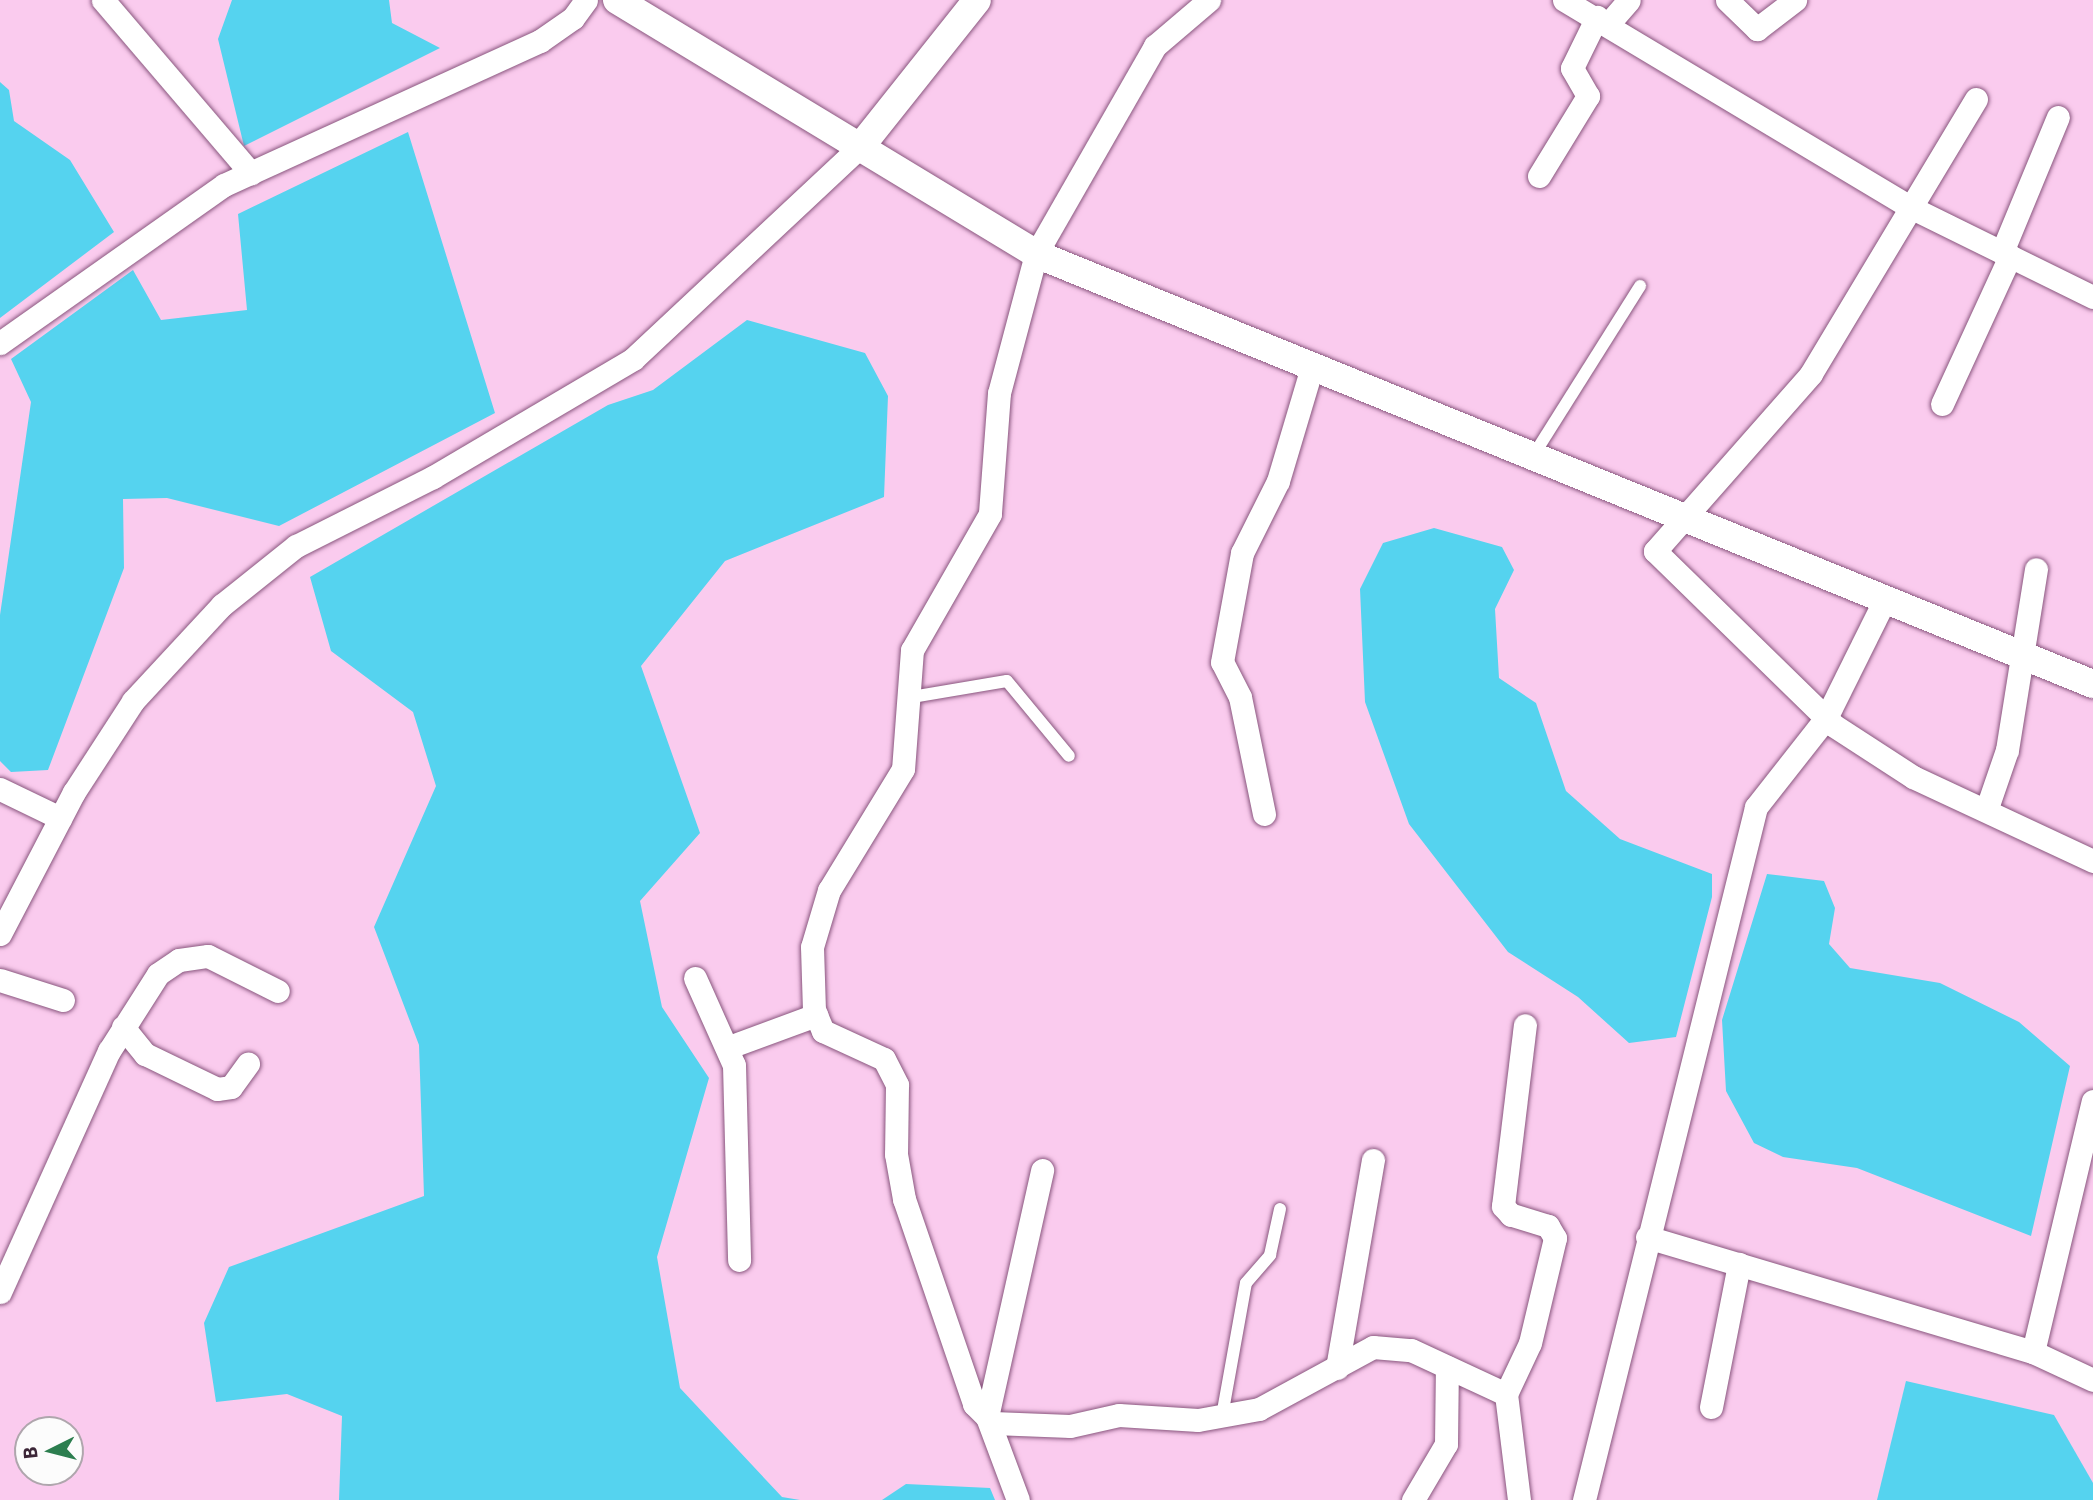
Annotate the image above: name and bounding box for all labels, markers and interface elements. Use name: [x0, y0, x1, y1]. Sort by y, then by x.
north arrow: [14, 1416, 84, 1486]
text: B: [17, 1445, 44, 1461]

